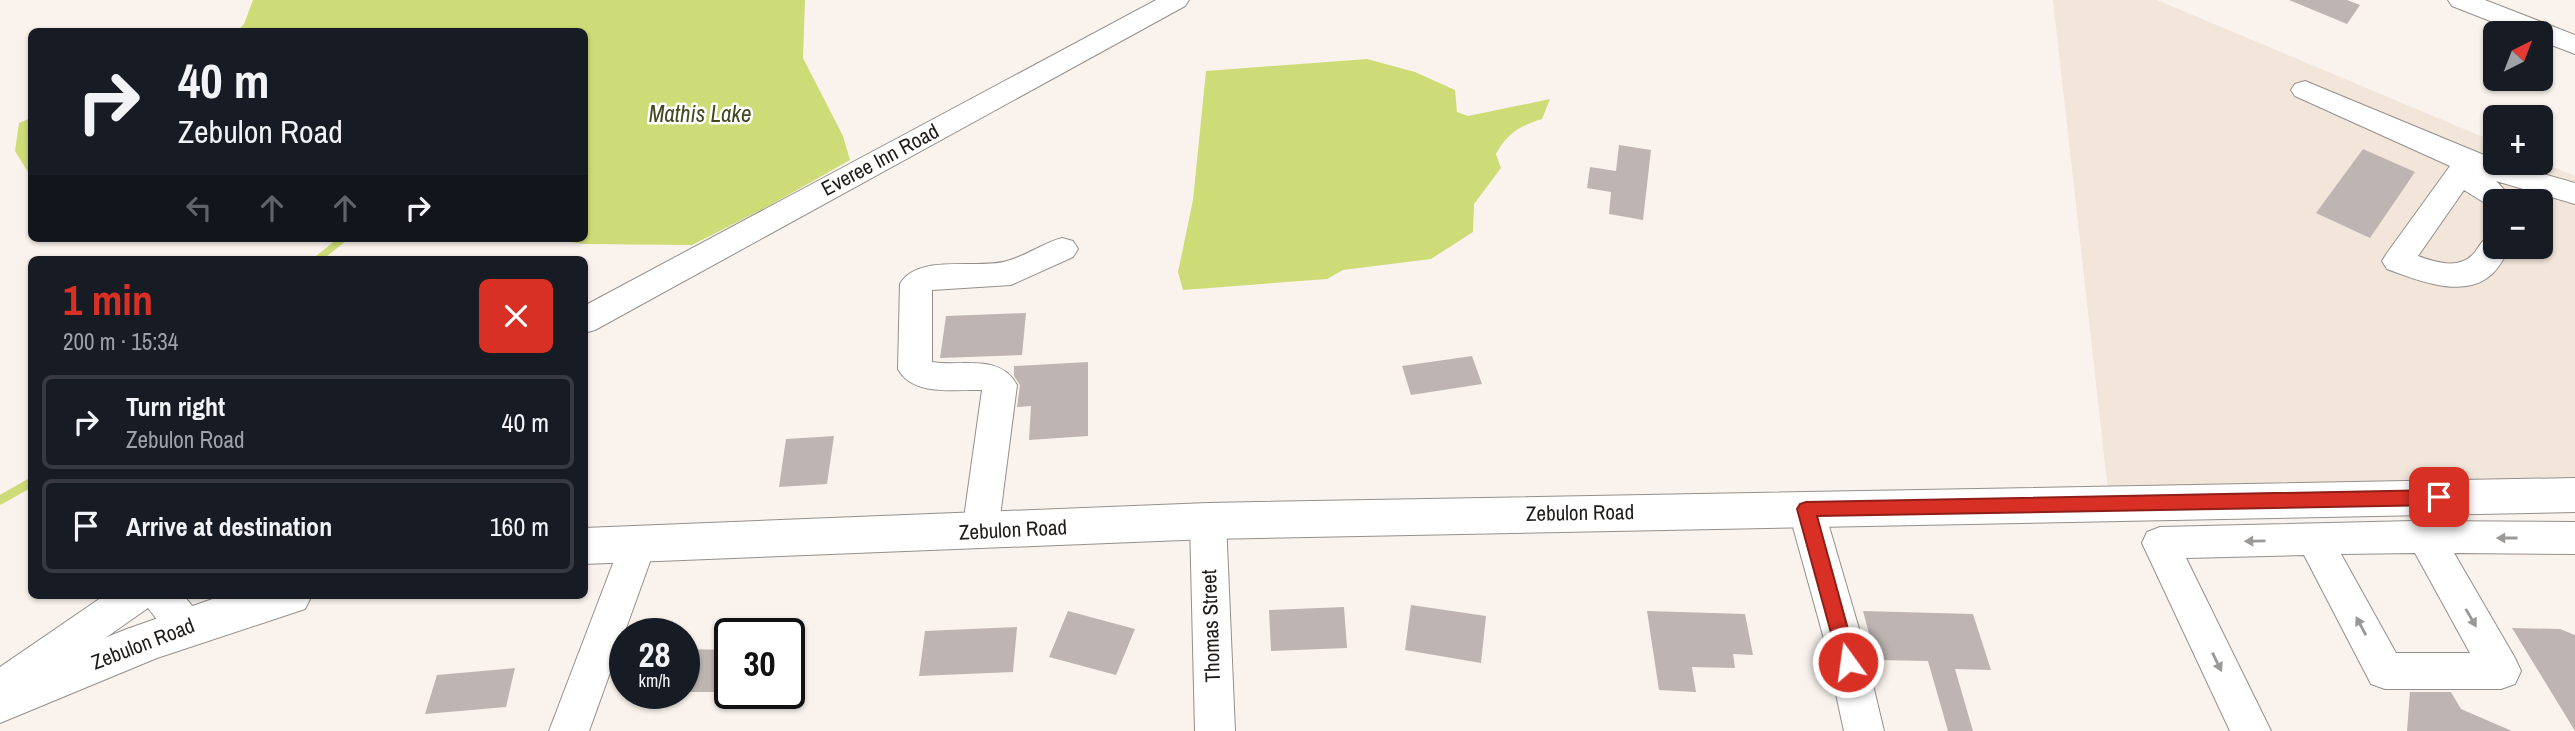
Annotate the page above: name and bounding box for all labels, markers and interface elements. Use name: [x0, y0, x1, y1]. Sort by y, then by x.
north arrow: [2483, 21, 2553, 91]
map controls: [2483, 21, 2553, 259]
text: 40 m: [178, 47, 270, 113]
icon: right: [63, 56, 154, 147]
water label: Mathis Lake: [649, 98, 751, 129]
button: +: [2483, 105, 2553, 175]
text: Zebulon Road: [178, 110, 343, 153]
street label: Everee Inn Road: [816, 116, 944, 203]
icon: left: [180, 189, 218, 227]
icon: ahead: [253, 189, 291, 227]
icon: ahead: [326, 189, 364, 227]
icon: right: [399, 189, 437, 227]
button: −: [2483, 189, 2553, 259]
text: 1 min: [63, 272, 153, 328]
button: close: [479, 279, 553, 353]
text: 200 m · 15:34: [63, 326, 178, 357]
text: Turn right: [126, 389, 225, 424]
icon: right: [67, 403, 105, 441]
text: 40 m: [502, 405, 549, 440]
text: Zebulon Road: [126, 424, 244, 455]
pin: [2409, 467, 2469, 527]
icon: arrive: [2420, 478, 2458, 516]
street label: Zebulon Road: [1526, 497, 1634, 528]
icon: arrive: [67, 507, 105, 545]
text: Arrive at destination: [126, 509, 332, 544]
text: 160 m: [490, 509, 549, 544]
street label: Zebulon Road: [958, 512, 1068, 547]
one-way arrow: [2496, 532, 2518, 544]
one-way arrow: [2244, 536, 2266, 547]
street label: Thomas Street: [1194, 569, 1227, 683]
one-way arrow: [2465, 608, 2477, 628]
street label: Zebulon Road: [87, 611, 199, 676]
one-way arrow: [2355, 617, 2367, 636]
speed limit sign: 30: [714, 618, 805, 709]
position arrow: [1811, 625, 1885, 699]
text: 28: [639, 631, 670, 678]
one-way arrow: [2212, 652, 2223, 672]
text: km/h: [639, 668, 671, 693]

